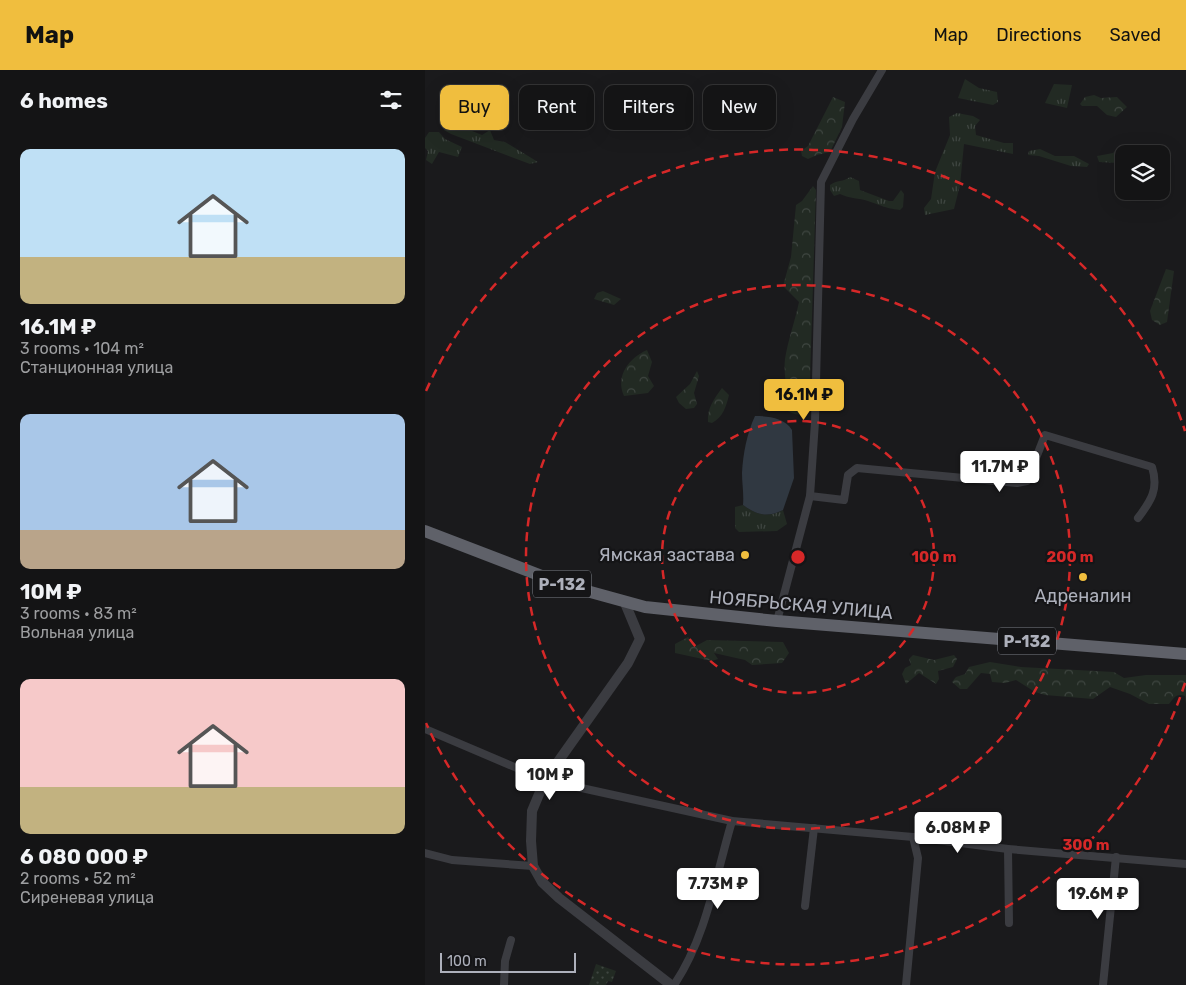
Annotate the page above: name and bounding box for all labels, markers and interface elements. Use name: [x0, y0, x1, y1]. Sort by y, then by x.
text: Map: [25, 21, 74, 49]
text: Map: [933, 24, 968, 46]
text: Directions: [996, 24, 1082, 46]
text: Saved: [1110, 24, 1161, 46]
chip: Buy: [440, 85, 509, 130]
chip: Rent: [519, 85, 594, 130]
chip: Filters: [604, 85, 693, 130]
chip: New: [703, 85, 776, 130]
icon: filters: [377, 86, 405, 114]
text: 6 homes: [20, 88, 108, 113]
map controls: [1115, 145, 1170, 200]
button: layers: [1115, 145, 1170, 200]
icon: home: [168, 181, 258, 271]
text: 16.1M ₽: [20, 314, 96, 339]
text: 3 rooms · 104 m²: [20, 339, 144, 358]
text: Станционная улица: [20, 358, 173, 377]
pin: 16.1M ₽: [758, 378, 850, 421]
text: 16.1M ₽: [775, 385, 833, 404]
icon: home: [168, 446, 258, 536]
pin: 11.7M ₽: [954, 450, 1046, 493]
text: 11.7M ₽: [971, 457, 1029, 476]
place label: Ямская застава: [599, 544, 735, 566]
centre of rings: [789, 548, 807, 566]
text: 100 m: [912, 548, 956, 566]
text: 200 m: [1046, 548, 1094, 566]
marker: Ямская застава: [739, 549, 751, 561]
road number: Р-132: [533, 570, 591, 598]
marker: Адреналин: [1077, 571, 1089, 583]
text: 10M ₽: [20, 579, 82, 604]
place label: Адреналин: [1035, 585, 1131, 607]
street label: НОЯБРЬСКАЯ УЛИЦА: [708, 586, 894, 624]
text: 3 rooms · 83 m²: [20, 604, 137, 623]
text: Вольная улица: [20, 623, 134, 642]
road number: Р-132: [998, 628, 1056, 654]
icon: home: [168, 711, 258, 801]
pin: 10M ₽: [515, 758, 585, 801]
text: 10M ₽: [526, 765, 574, 784]
pin: 6.08M ₽: [912, 812, 1004, 854]
text: 6.08M ₽: [926, 818, 990, 837]
text: 300 m: [1062, 836, 1110, 854]
text: 6 080 000 ₽: [20, 844, 148, 869]
pin: 7.73M ₽: [672, 868, 764, 910]
text: 2 rooms · 52 m²: [20, 869, 136, 888]
text: 7.73M ₽: [688, 874, 748, 893]
pin: 19.6M ₽: [1052, 878, 1144, 920]
text: 19.6M ₽: [1068, 884, 1128, 903]
text: Сиреневая улица: [20, 888, 154, 907]
scale bar: [440, 950, 576, 973]
text: 100 m: [447, 953, 487, 970]

